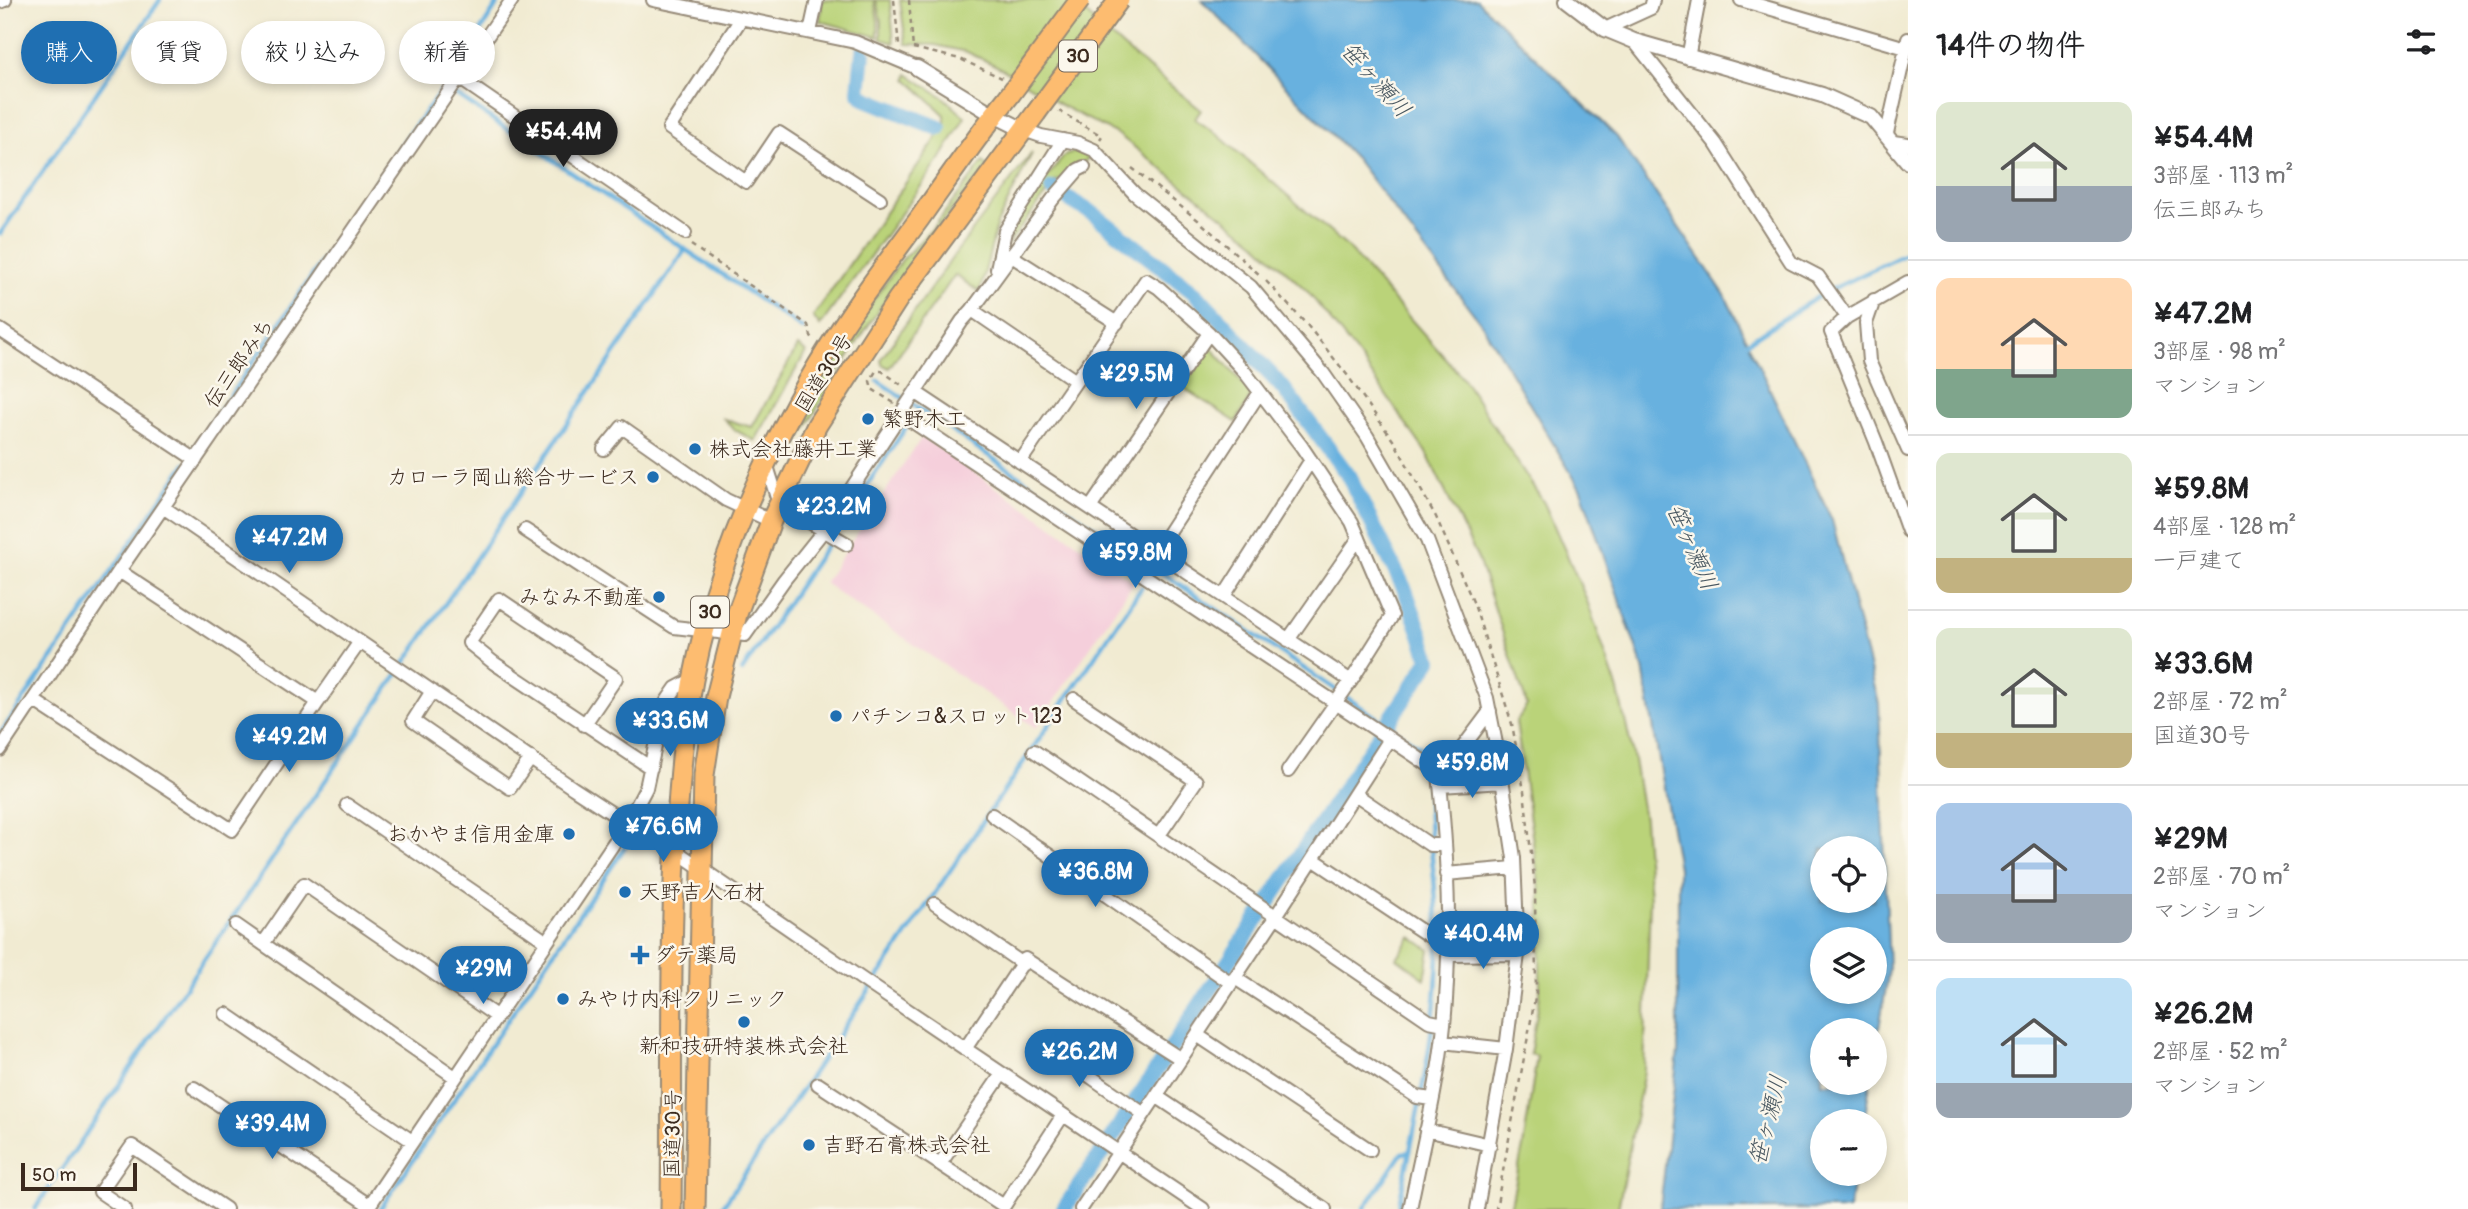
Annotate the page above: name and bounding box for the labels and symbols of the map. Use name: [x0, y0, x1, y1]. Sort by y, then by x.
water label: 笹ヶ瀬川: [1334, 36, 1418, 124]
road number: 30: [1059, 40, 1097, 72]
pin: ¥54.4M: [506, 110, 620, 169]
street label: 伝三郎みち: [198, 313, 280, 413]
street label: 国道30号: [789, 328, 859, 418]
pin: ¥29.5M: [1079, 352, 1193, 411]
place label: 繁野木工: [882, 406, 966, 433]
marker: 繁野木工: [860, 411, 876, 427]
place label: 株式会社藤井工業: [709, 436, 877, 463]
marker: 株式会社藤井工業: [687, 441, 703, 457]
place label: カローラ岡山総合サービス: [387, 464, 639, 491]
marker: カローラ岡山総合サービス: [645, 469, 661, 485]
pin: ¥23.2M: [776, 484, 890, 544]
water label: 笹ヶ瀬川: [1660, 499, 1724, 595]
pin: ¥47.2M: [232, 516, 346, 575]
pin: ¥59.8M: [1078, 530, 1192, 590]
place label: みなみ不動産: [519, 584, 645, 611]
marker: みなみ不動産: [651, 589, 667, 605]
road number: 30: [691, 596, 729, 628]
pin: ¥33.6M: [613, 698, 727, 758]
place label: パチンコ&スロット123: [850, 703, 1062, 730]
marker: パチンコ&スロット123: [828, 708, 844, 724]
pin: ¥49.2M: [232, 714, 346, 774]
pin: ¥59.8M: [1415, 740, 1529, 800]
pin: ¥76.6M: [606, 804, 720, 864]
place label: おかやま信用金庫: [387, 821, 555, 848]
marker: おかやま信用金庫: [561, 826, 577, 842]
pin: ¥36.8M: [1038, 850, 1152, 909]
place label: 天野吉人石材: [639, 879, 765, 906]
marker: 天野吉人石材: [617, 884, 633, 900]
pin: ¥40.4M: [1426, 912, 1540, 971]
place label: ダテ薬局: [654, 942, 738, 969]
pin: ¥29M: [442, 946, 524, 1006]
marker: ダテ薬局: [632, 947, 648, 963]
place label: みやけ内科クリニック: [577, 986, 787, 1013]
marker: みやけ内科クリニック: [555, 991, 571, 1007]
marker: 新和技研特装株式会社: [736, 1014, 752, 1030]
pin: ¥26.2M: [1022, 1030, 1136, 1089]
place label: 新和技研特装株式会社: [639, 1033, 849, 1060]
water label: 笹ヶ瀬川: [1743, 1072, 1793, 1168]
street label: 国道30号: [659, 1089, 687, 1179]
pin: ¥39.4M: [215, 1102, 329, 1161]
place label: 吉野石膏株式会社: [823, 1132, 991, 1159]
marker: 吉野石膏株式会社: [801, 1137, 817, 1153]
scale bar: [21, 1160, 136, 1192]

